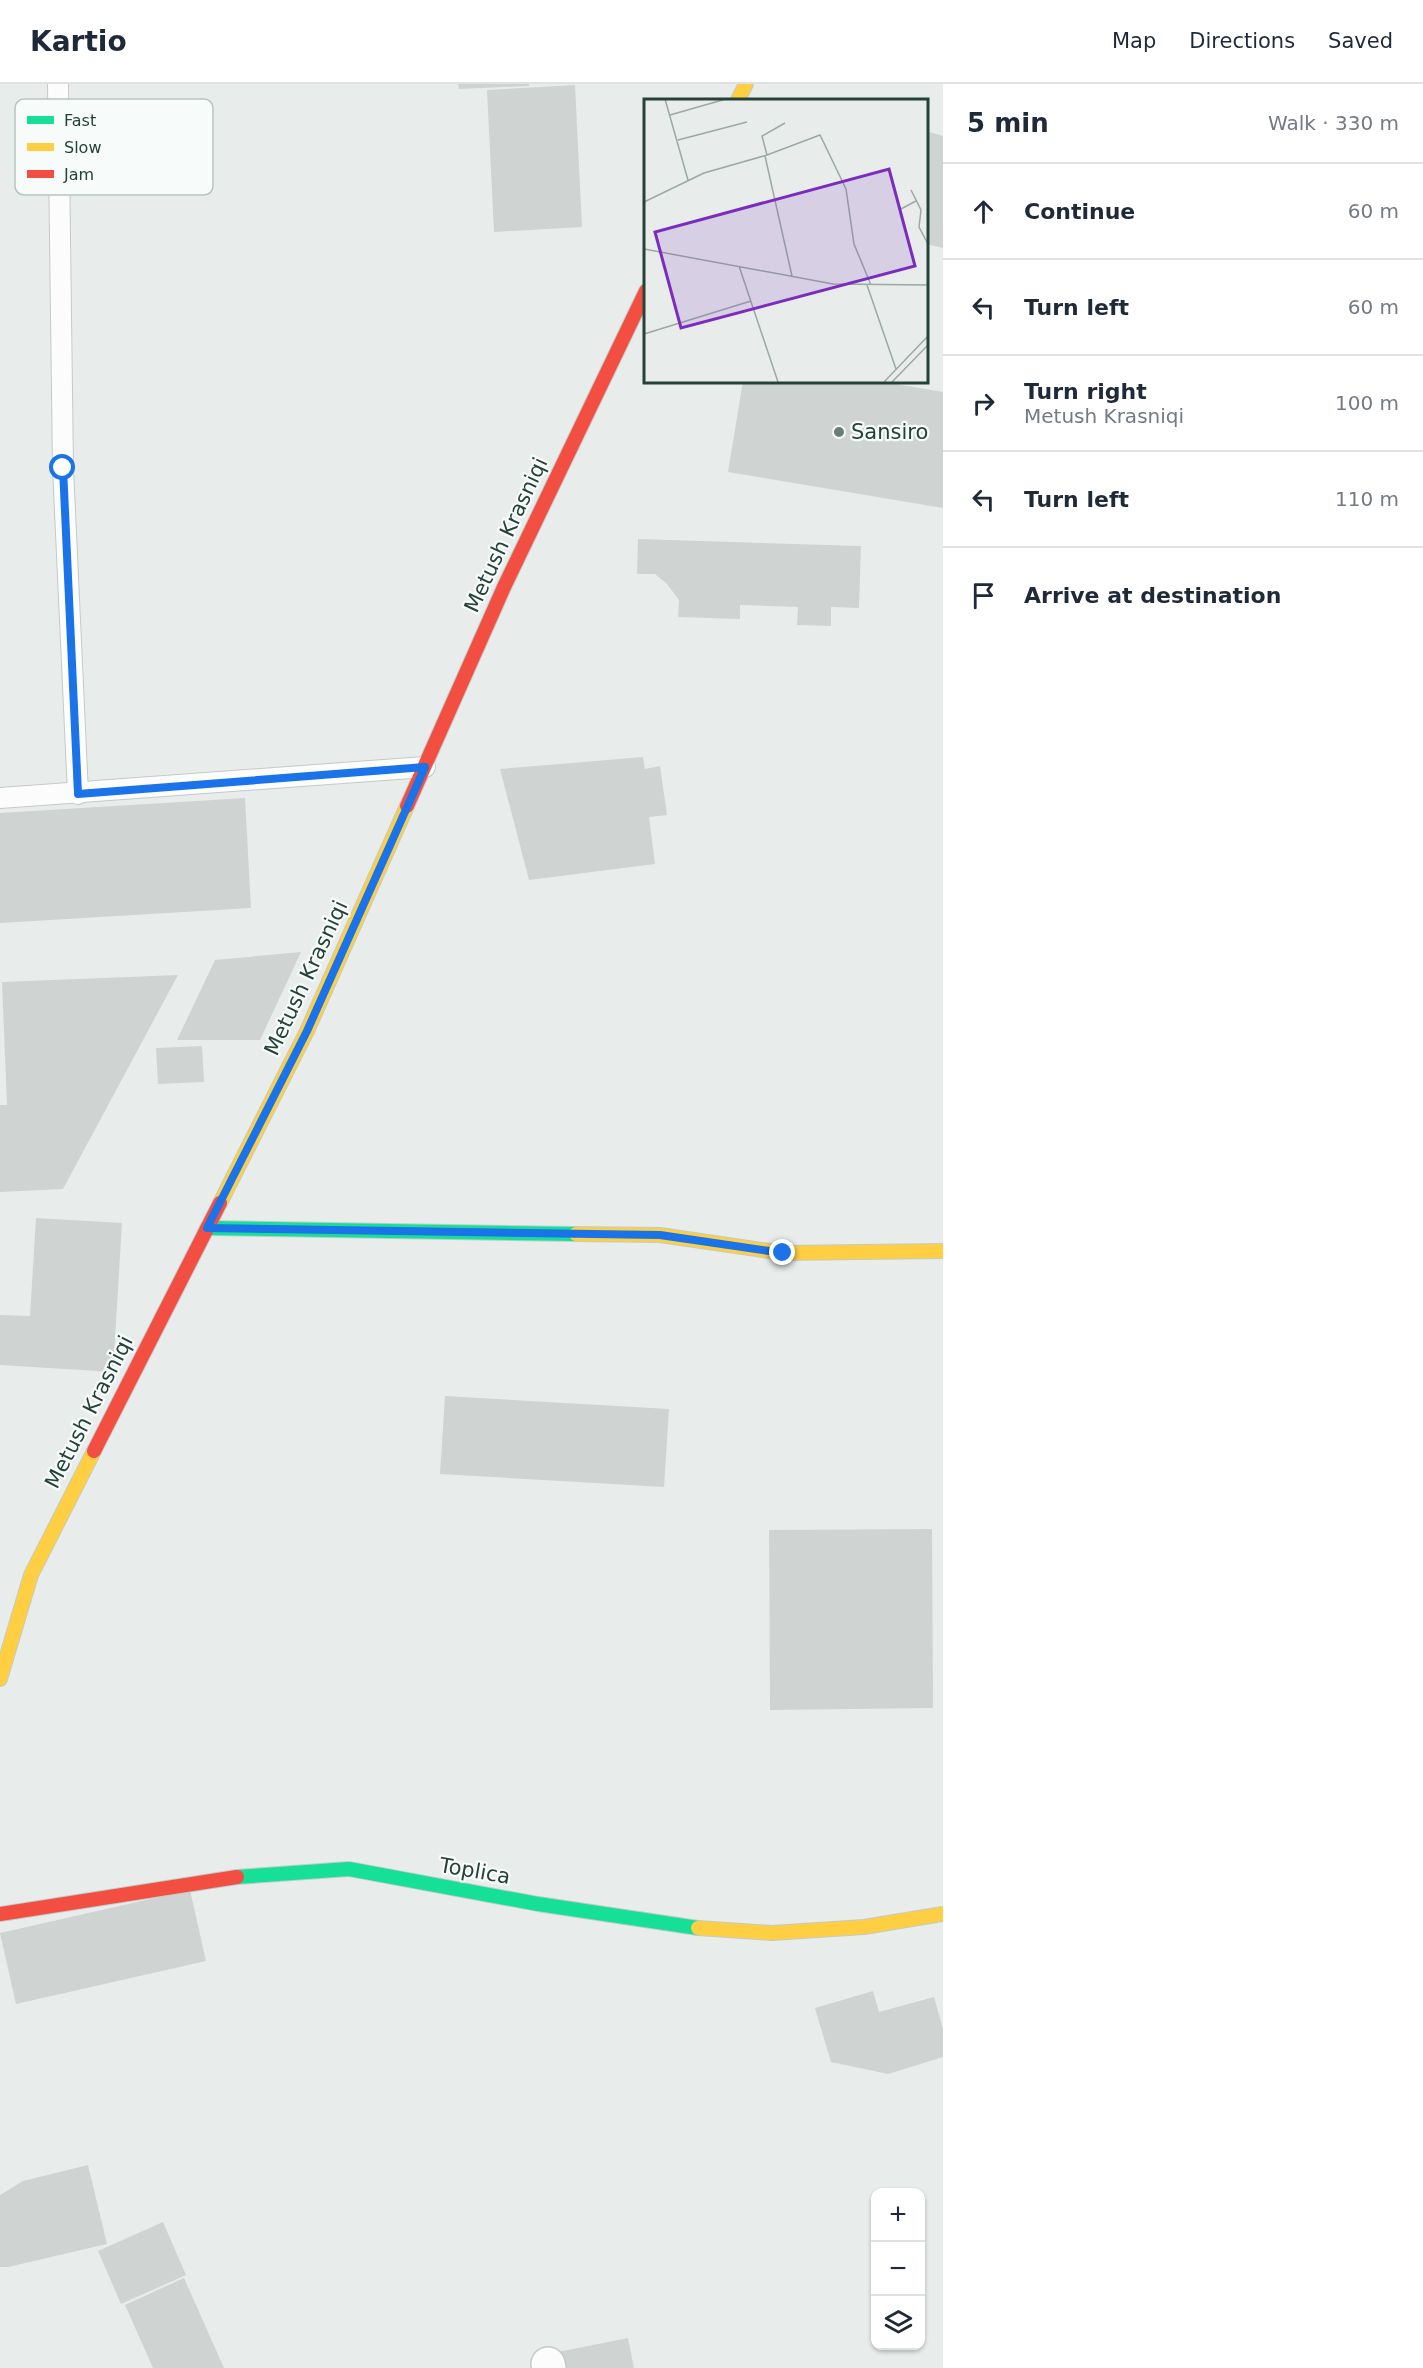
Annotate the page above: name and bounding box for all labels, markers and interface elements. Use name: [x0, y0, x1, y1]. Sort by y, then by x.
text: Kartio: [30, 25, 127, 58]
text: Map: [1112, 29, 1156, 53]
text: Directions: [1189, 29, 1295, 53]
text: Saved: [1328, 29, 1393, 53]
legend: [15, 99, 213, 195]
inset map: [644, 99, 928, 382]
text: 5 min: [967, 108, 1049, 138]
text: Fast: [64, 111, 96, 130]
text: Walk · 330 m: [1268, 111, 1399, 135]
text: Slow: [64, 138, 101, 157]
text: Jam: [63, 165, 94, 184]
icon: ahead: [967, 195, 1000, 228]
text: Continue: [1024, 199, 1135, 224]
text: 60 m: [1348, 199, 1399, 223]
icon: left: [967, 291, 1000, 324]
text: Turn left: [1024, 295, 1129, 320]
text: 60 m: [1348, 295, 1399, 319]
text: Turn right: [1024, 379, 1147, 404]
icon: right: [967, 387, 1000, 420]
text: 100 m: [1335, 391, 1399, 415]
text: Metush Krasniqi: [1024, 404, 1184, 428]
place label: Sansiro: [851, 420, 928, 444]
marker: Sansiro: [832, 425, 846, 439]
route start: [49, 454, 75, 480]
street label: Metush Krasniqi: [460, 454, 552, 616]
icon: left: [967, 483, 1000, 516]
text: Turn left: [1024, 487, 1129, 512]
text: 110 m: [1335, 487, 1399, 511]
icon: arrive: [967, 579, 1000, 612]
text: Arrive at destination: [1024, 583, 1281, 608]
street label: Metush Krasniqi: [260, 897, 352, 1059]
route end: [769, 1239, 795, 1265]
street label: Metush Krasniqi: [40, 1332, 138, 1492]
street label: Toplica: [437, 1853, 512, 1889]
map controls: [871, 2188, 925, 2350]
button: +: [871, 2188, 925, 2242]
button: −: [871, 2242, 925, 2296]
button: layers: [871, 2296, 925, 2350]

